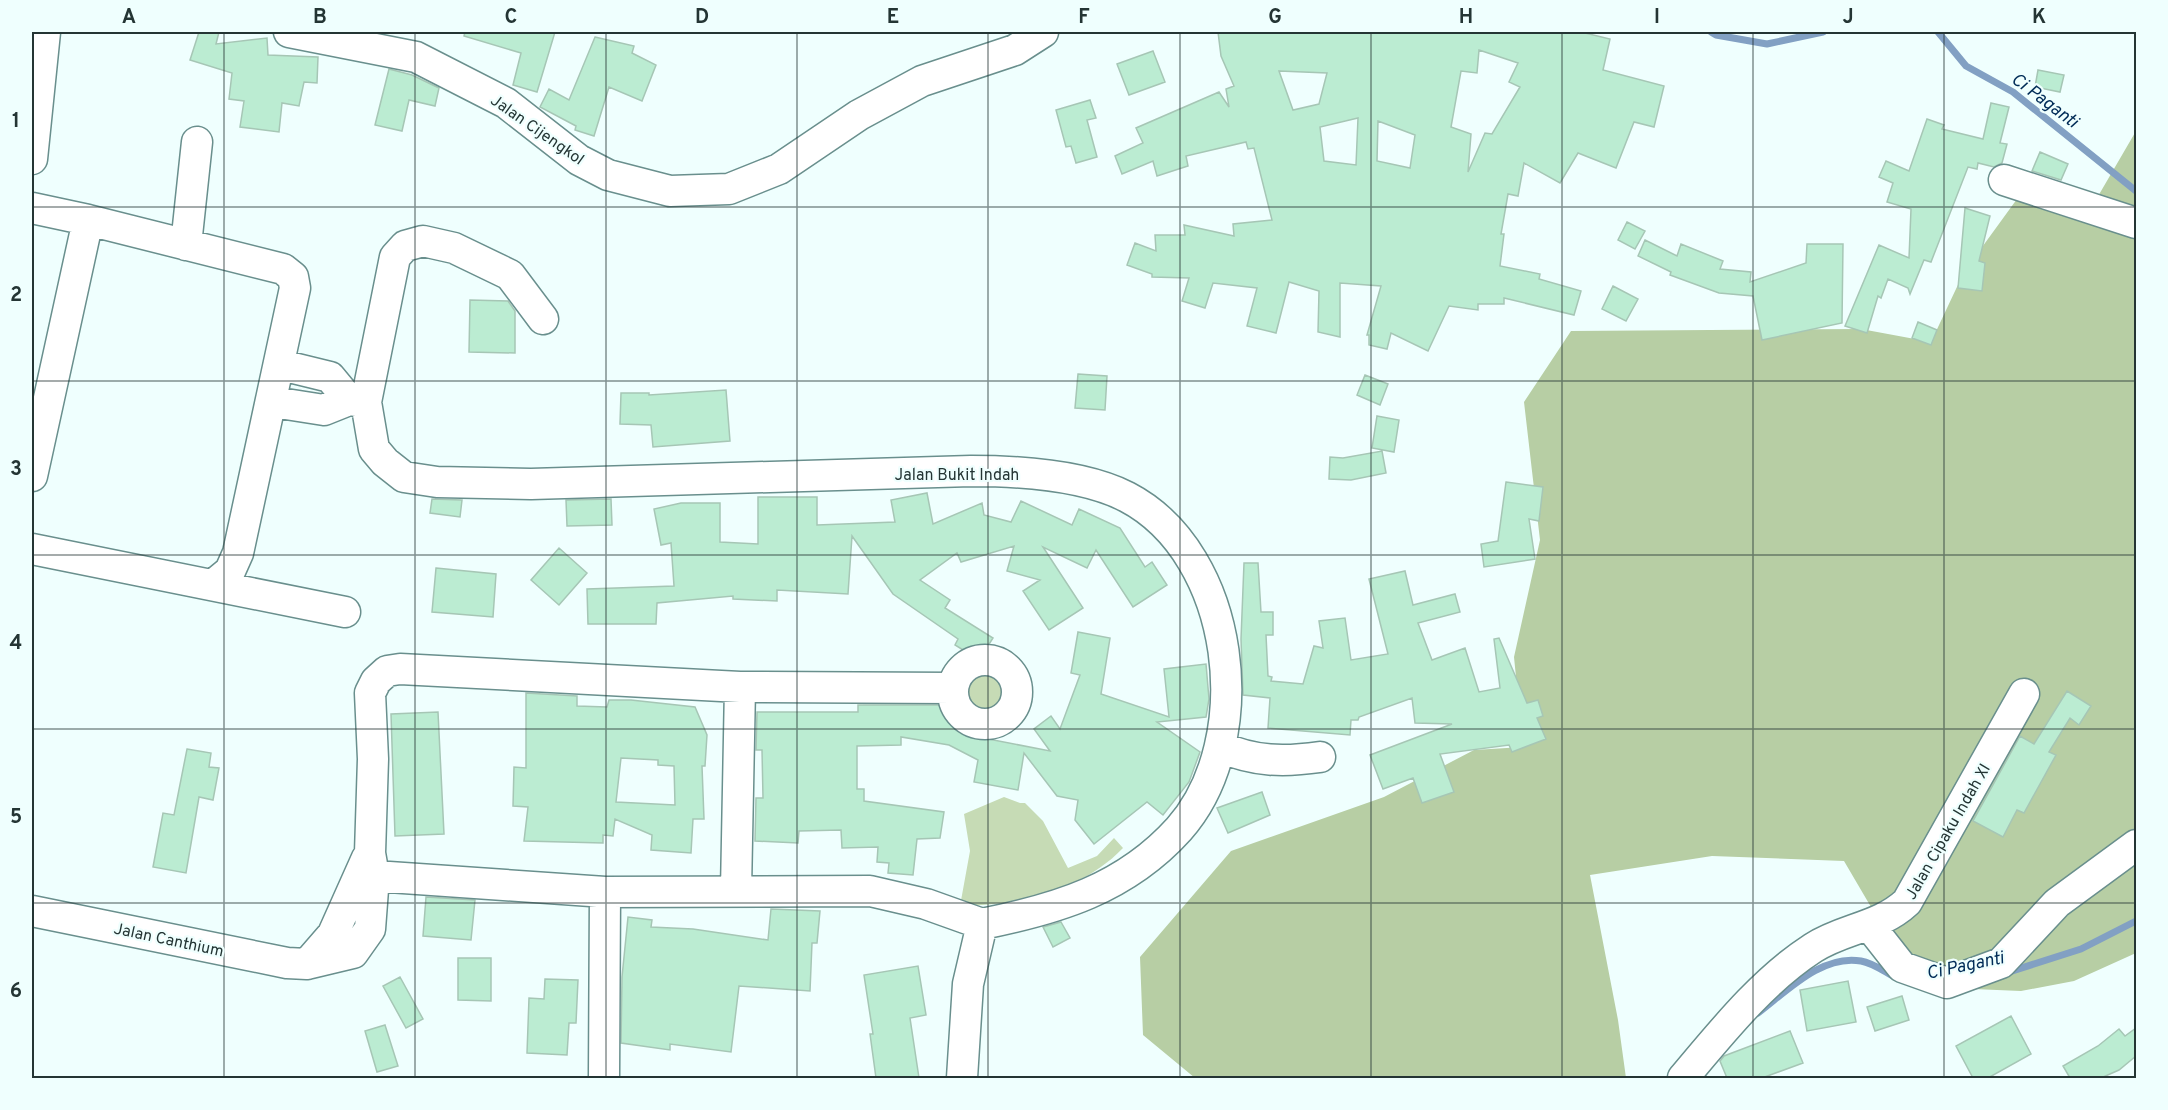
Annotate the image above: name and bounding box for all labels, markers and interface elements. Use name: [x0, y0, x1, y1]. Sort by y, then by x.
text: A: [122, 5, 136, 31]
text: B: [313, 5, 327, 31]
text: C: [505, 5, 517, 31]
text: D: [695, 5, 709, 31]
text: E: [887, 5, 899, 31]
text: F: [1078, 5, 1090, 31]
text: G: [1268, 5, 1282, 31]
text: H: [1459, 5, 1473, 31]
text: I: [1654, 5, 1660, 31]
text: J: [1842, 5, 1854, 31]
text: K: [2032, 5, 2046, 31]
water label: Ci Paganti: [2006, 68, 2084, 135]
street label: Jalan Cijengkol: [486, 91, 588, 170]
text: 1: [12, 109, 20, 135]
text: 2: [10, 283, 22, 309]
text: 3: [10, 457, 22, 483]
street label: Jalan Bukit Indah: [895, 466, 1019, 486]
text: 4: [10, 631, 22, 657]
street label: Jalan Cipaku Indah XI: [1902, 760, 1996, 904]
text: 5: [10, 805, 22, 831]
street label: Jalan Canthium: [112, 920, 225, 962]
water label: Ci Paganti: [1925, 947, 2008, 986]
text: 6: [10, 979, 22, 1005]

